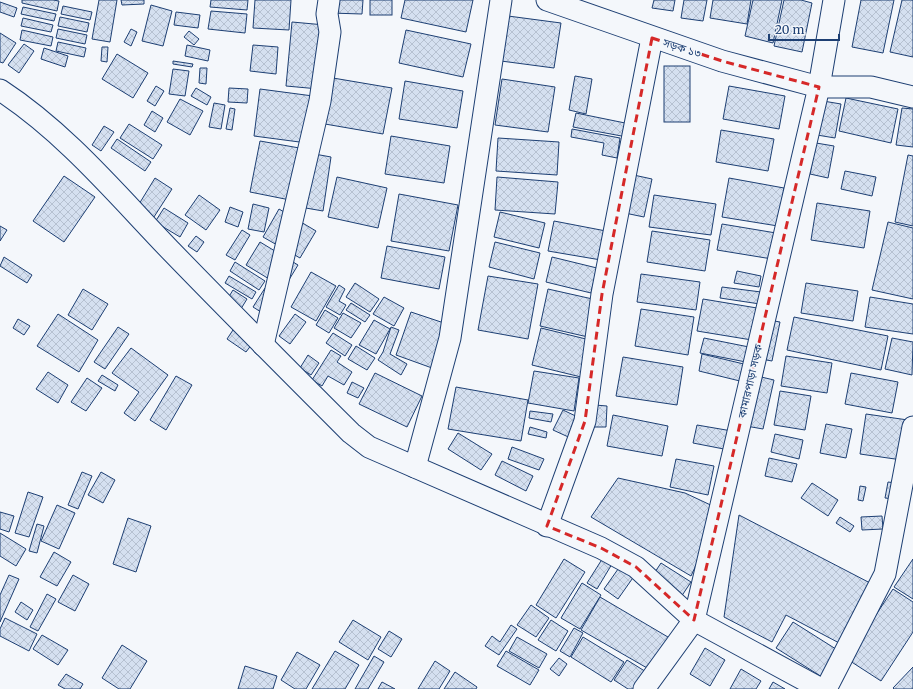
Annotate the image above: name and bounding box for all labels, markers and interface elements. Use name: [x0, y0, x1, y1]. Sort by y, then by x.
scale bar: [769, 16, 839, 42]
text: 20 m: [775, 22, 804, 37]
street label: সড়ক ১৩: [660, 35, 703, 61]
street label: কামারপাড়া সড়ক: [734, 342, 765, 420]

